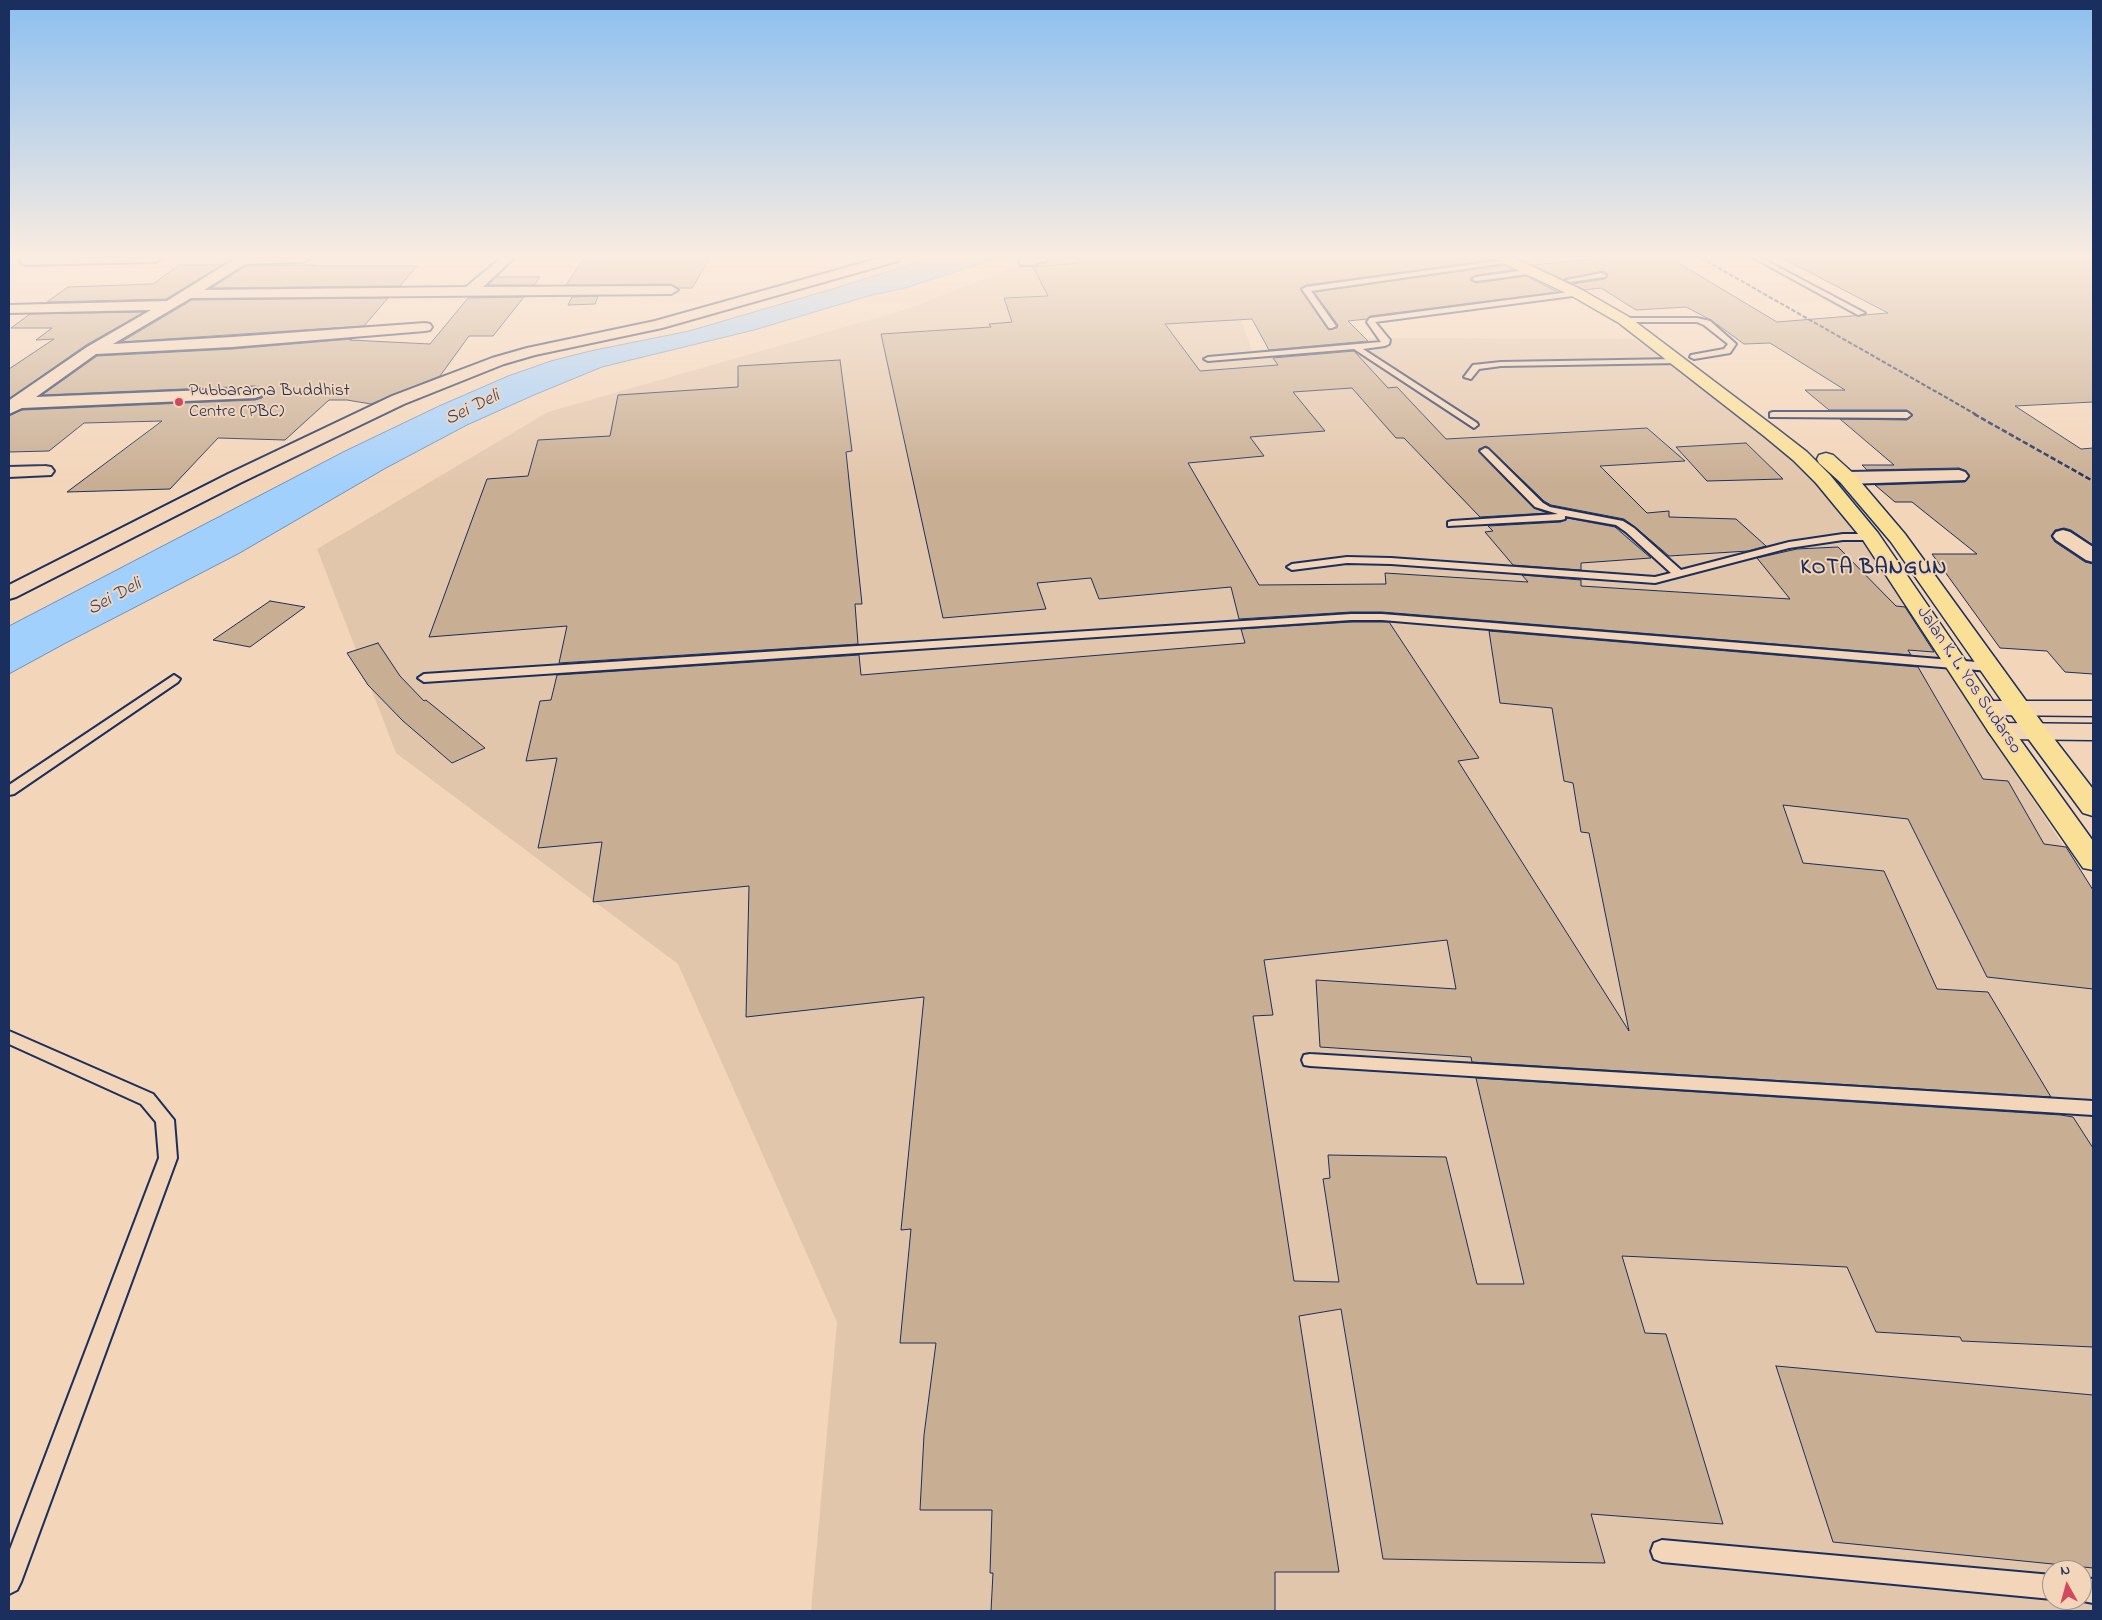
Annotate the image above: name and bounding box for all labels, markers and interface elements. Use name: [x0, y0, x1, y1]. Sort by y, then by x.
place label: Pubbarama Buddhist Centre (PBC): [189, 381, 350, 424]
water label: Sei Deli: [442, 386, 504, 432]
marker: Pubbarama Buddhist Centre (PBC): [173, 396, 185, 408]
district label: KOTA BANGUN: [1799, 557, 1949, 583]
water label: Sei Deli: [84, 574, 146, 622]
street label: Jalan K. L. Yos Sudarso: [1911, 603, 2025, 759]
north arrow: [2042, 1560, 2092, 1610]
text: N: [2059, 1560, 2071, 1582]

